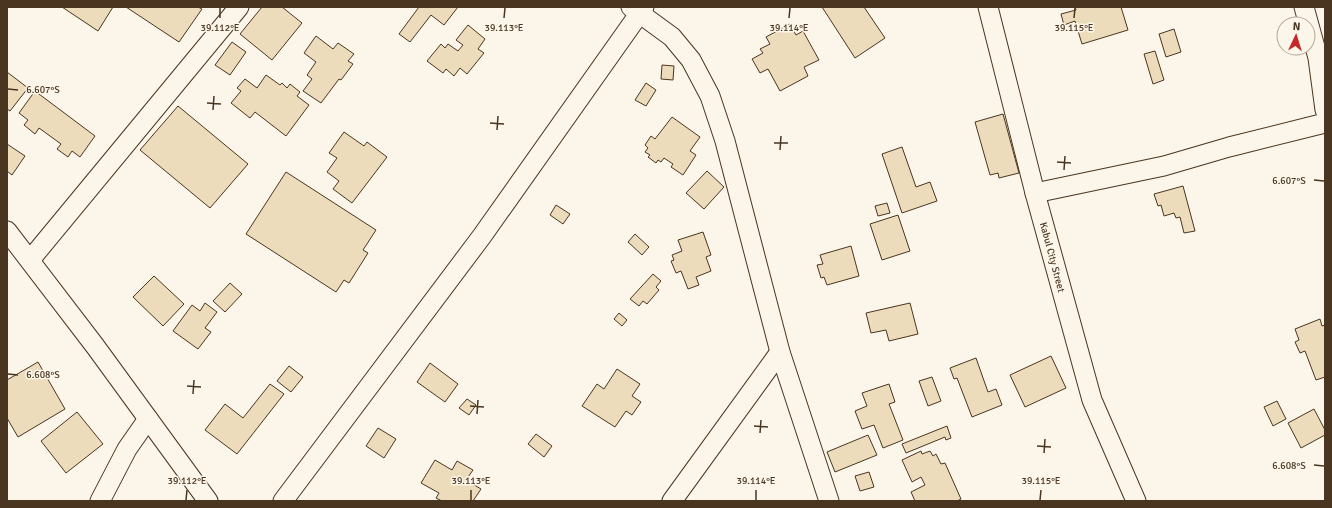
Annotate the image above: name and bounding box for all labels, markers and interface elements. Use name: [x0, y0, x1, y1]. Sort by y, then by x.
north arrow: [1276, 16, 1316, 56]
text: N: [1292, 20, 1301, 33]
text: 39.112°E: [201, 22, 240, 34]
text: 39.113°E: [485, 22, 524, 34]
text: 39.114°E: [770, 22, 809, 34]
text: 39.115°E: [1055, 22, 1094, 34]
text: 6.607°S: [26, 84, 60, 96]
text: 6.607°S: [1272, 175, 1306, 187]
street label: Kabul City Street: [1037, 221, 1067, 294]
text: 6.608°S: [26, 369, 60, 381]
text: 6.608°S: [1272, 460, 1306, 472]
text: 39.112°E: [168, 475, 207, 487]
text: 39.113°E: [452, 475, 491, 487]
text: 39.114°E: [737, 475, 776, 487]
text: 39.115°E: [1022, 475, 1061, 487]

